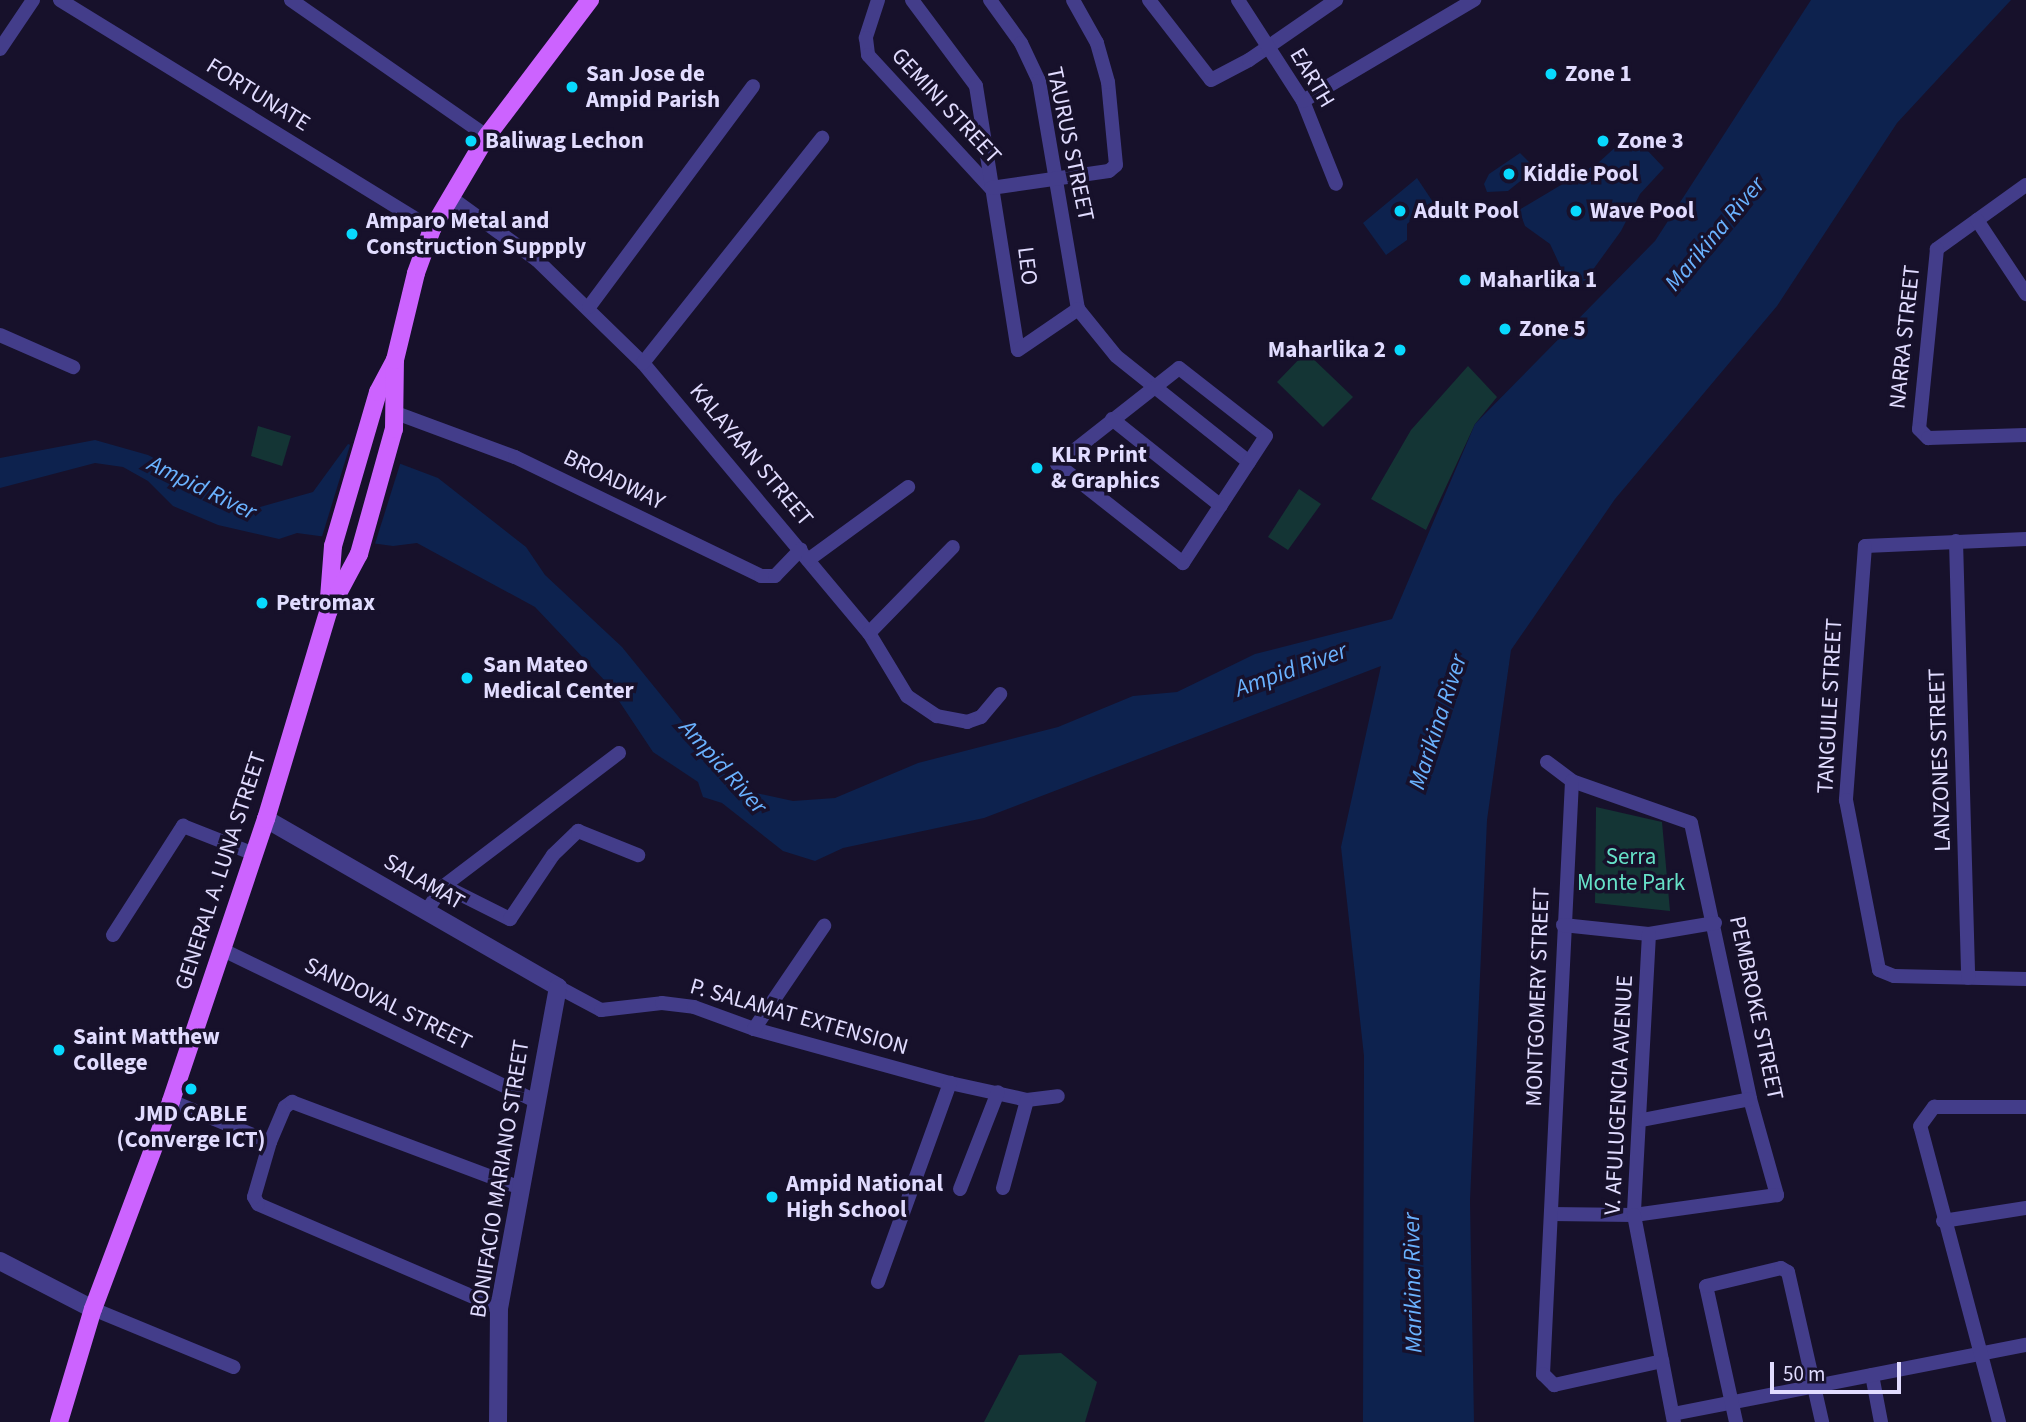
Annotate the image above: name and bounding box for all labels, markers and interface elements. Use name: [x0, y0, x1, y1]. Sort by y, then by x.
street label: GEMINI STREET: [885, 42, 1007, 170]
street label: EARTH: [1284, 43, 1340, 113]
street label: FORTUNATE: [201, 52, 315, 138]
place label: San Jose de Ampid Parish: [586, 60, 720, 114]
place label: Zone 1: [1565, 60, 1632, 88]
street label: TAURUS STREET: [1040, 64, 1100, 224]
marker: Zone 1: [1543, 66, 1559, 82]
marker: San Jose de Ampid Parish: [564, 79, 580, 95]
place label: Baliwag Lechon: [485, 127, 644, 155]
place label: Zone 3: [1617, 127, 1684, 155]
marker: Baliwag Lechon: [463, 133, 479, 149]
marker: Zone 3: [1595, 133, 1611, 149]
place label: Kiddie Pool: [1523, 160, 1638, 188]
marker: Kiddie Pool: [1501, 166, 1517, 182]
water label: Marikina River: [1659, 171, 1771, 297]
place label: Adult Pool: [1414, 197, 1519, 225]
place label: Wave Pool: [1590, 197, 1694, 225]
marker: Adult Pool: [1392, 203, 1408, 219]
marker: Wave Pool: [1568, 203, 1584, 219]
place label: Amparo Metal and Construction Suppply: [366, 207, 586, 261]
marker: Amparo Metal and Construction Suppply: [344, 226, 360, 242]
street label: LEO: [1011, 245, 1043, 287]
street label: NARRA STREET: [1884, 264, 1926, 410]
place label: Maharlika 1: [1479, 266, 1597, 294]
marker: Maharlika 1: [1457, 272, 1473, 288]
place label: Zone 5: [1519, 315, 1586, 343]
marker: Zone 5: [1497, 321, 1513, 337]
place label: Maharlika 2: [1268, 336, 1386, 364]
marker: Maharlika 2: [1392, 342, 1408, 358]
street label: KALAYAAN STREET: [683, 378, 819, 532]
place label: KLR Print & Graphics: [1051, 441, 1160, 495]
street label: BROADWAY: [559, 444, 669, 516]
water label: Ampid River: [143, 449, 261, 527]
marker: KLR Print & Graphics: [1029, 460, 1045, 476]
place label: Petromax: [276, 589, 375, 617]
marker: Petromax: [254, 595, 270, 611]
street label: TANGUILE STREET: [1812, 618, 1848, 794]
water label: Ampid River: [1231, 636, 1351, 704]
place label: San Mateo Medical Center: [483, 651, 634, 705]
water label: Marikina River: [1403, 651, 1473, 793]
marker: San Mateo Medical Center: [457, 668, 477, 688]
street label: LANZONES STREET: [1923, 668, 1957, 852]
water label: Ampid River: [673, 714, 773, 820]
street label: GENERAL A. LUNA STREET: [169, 749, 273, 993]
park label: Serra Monte Park: [1577, 843, 1685, 897]
street label: SALAMAT: [379, 848, 469, 916]
street label: MONTGOMERY STREET: [1520, 887, 1556, 1107]
street label: PEMBROKE STREET: [1723, 913, 1789, 1103]
street label: SANDOVAL STREET: [300, 952, 476, 1056]
street label: P. SALAMAT EXTENSION: [687, 973, 911, 1061]
street label: V. AFULUGENCIA AVENUE: [1599, 974, 1639, 1216]
place label: Saint Matthew College: [73, 1023, 220, 1077]
street label: BONIFACIO MARIANO STREET: [464, 1038, 536, 1320]
marker: Saint Matthew College: [51, 1042, 67, 1058]
marker: JMD CABLE (Converge ICT): [183, 1081, 199, 1097]
place label: JMD CABLE (Converge ICT): [116, 1100, 266, 1154]
place label: Ampid National High School: [786, 1170, 943, 1224]
marker: Ampid National High School: [764, 1189, 780, 1205]
water label: Marikina River: [1397, 1213, 1429, 1353]
scale bar: [1774, 1348, 1905, 1392]
text: 50 m: [1783, 1359, 1825, 1389]

